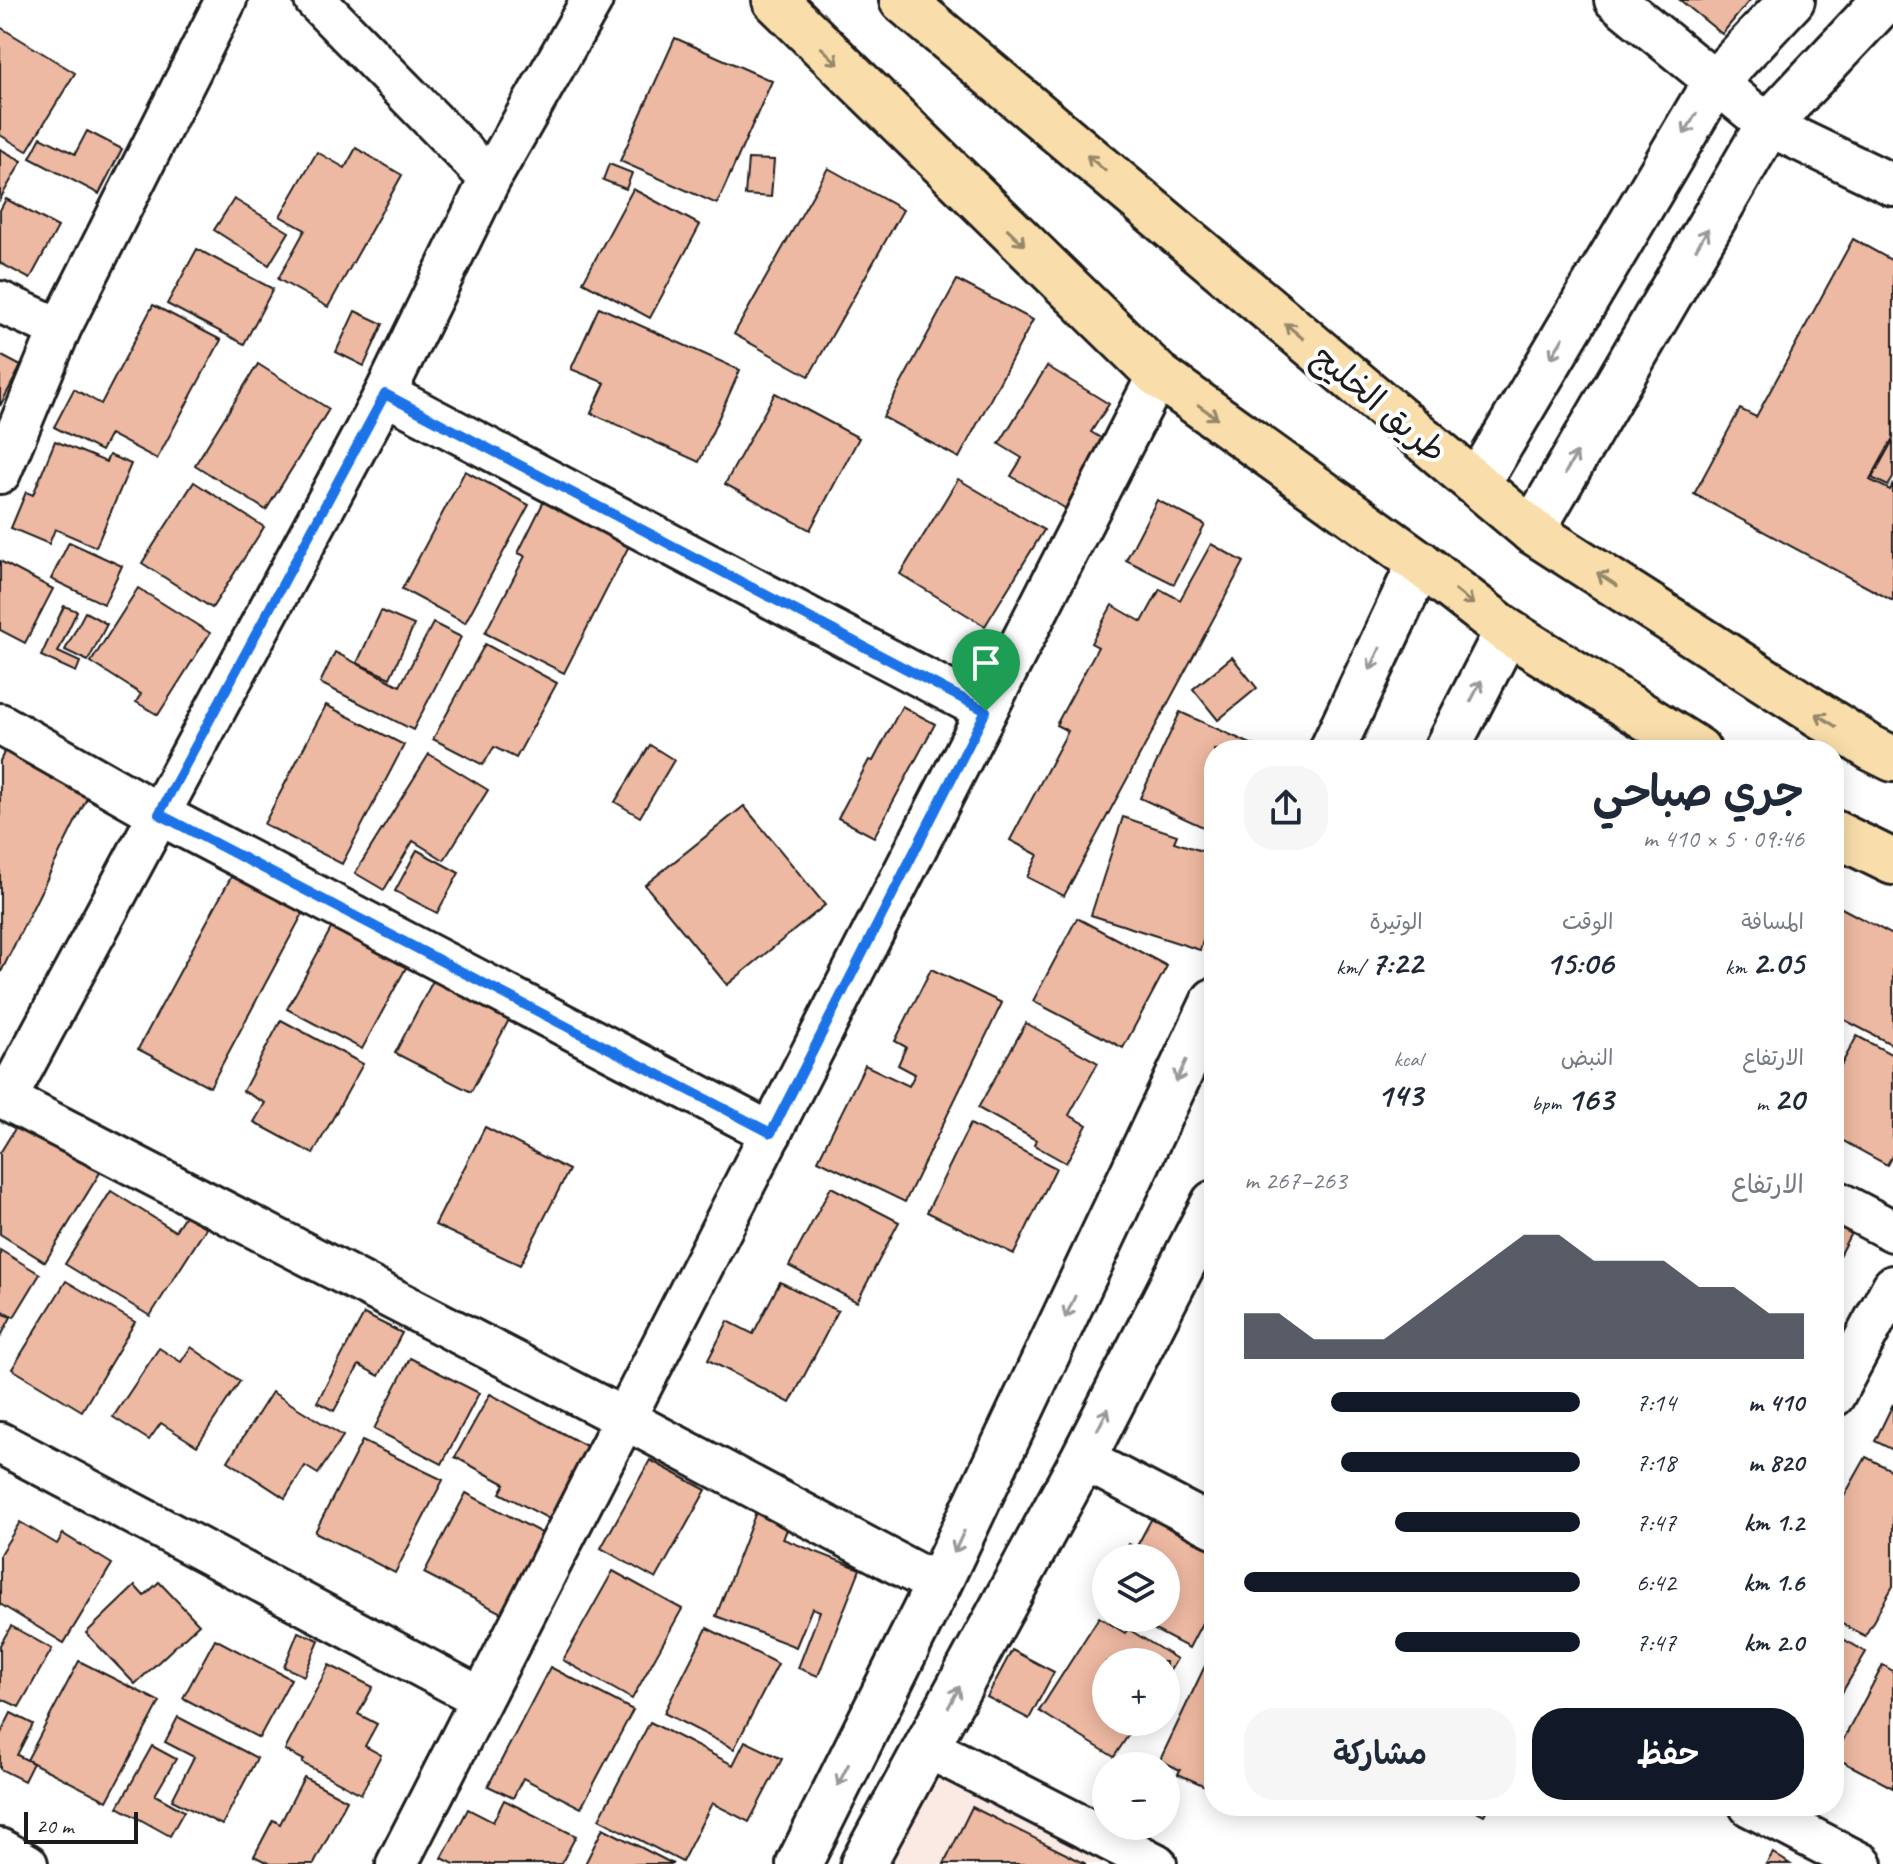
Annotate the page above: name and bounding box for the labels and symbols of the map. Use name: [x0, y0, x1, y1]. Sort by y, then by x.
one-way arrow: [820, 46, 840, 65]
one-way arrow: [1682, 112, 1698, 135]
one-way arrow: [1086, 154, 1106, 172]
one-way arrow: [1006, 227, 1025, 246]
one-way arrow: [1694, 228, 1710, 251]
one-way arrow: [1285, 322, 1305, 340]
street label: طريق الخليج: [1303, 335, 1455, 473]
one-way arrow: [1549, 336, 1565, 359]
one-way arrow: [1197, 403, 1219, 420]
one-way arrow: [1564, 452, 1579, 476]
one-way arrow: [1596, 571, 1619, 587]
one-way arrow: [1453, 589, 1474, 606]
pin: [952, 629, 1020, 711]
one-way arrow: [1367, 647, 1382, 671]
one-way arrow: [1469, 679, 1485, 703]
one-way arrow: [1815, 711, 1838, 727]
one-way arrow: [1173, 1059, 1188, 1083]
one-way arrow: [1062, 1294, 1077, 1318]
one-way arrow: [1096, 1407, 1112, 1431]
one-way arrow: [951, 1529, 966, 1553]
one-way arrow: [946, 1686, 962, 1709]
one-way arrow: [835, 1762, 851, 1786]
scale bar: [24, 1808, 138, 1844]

